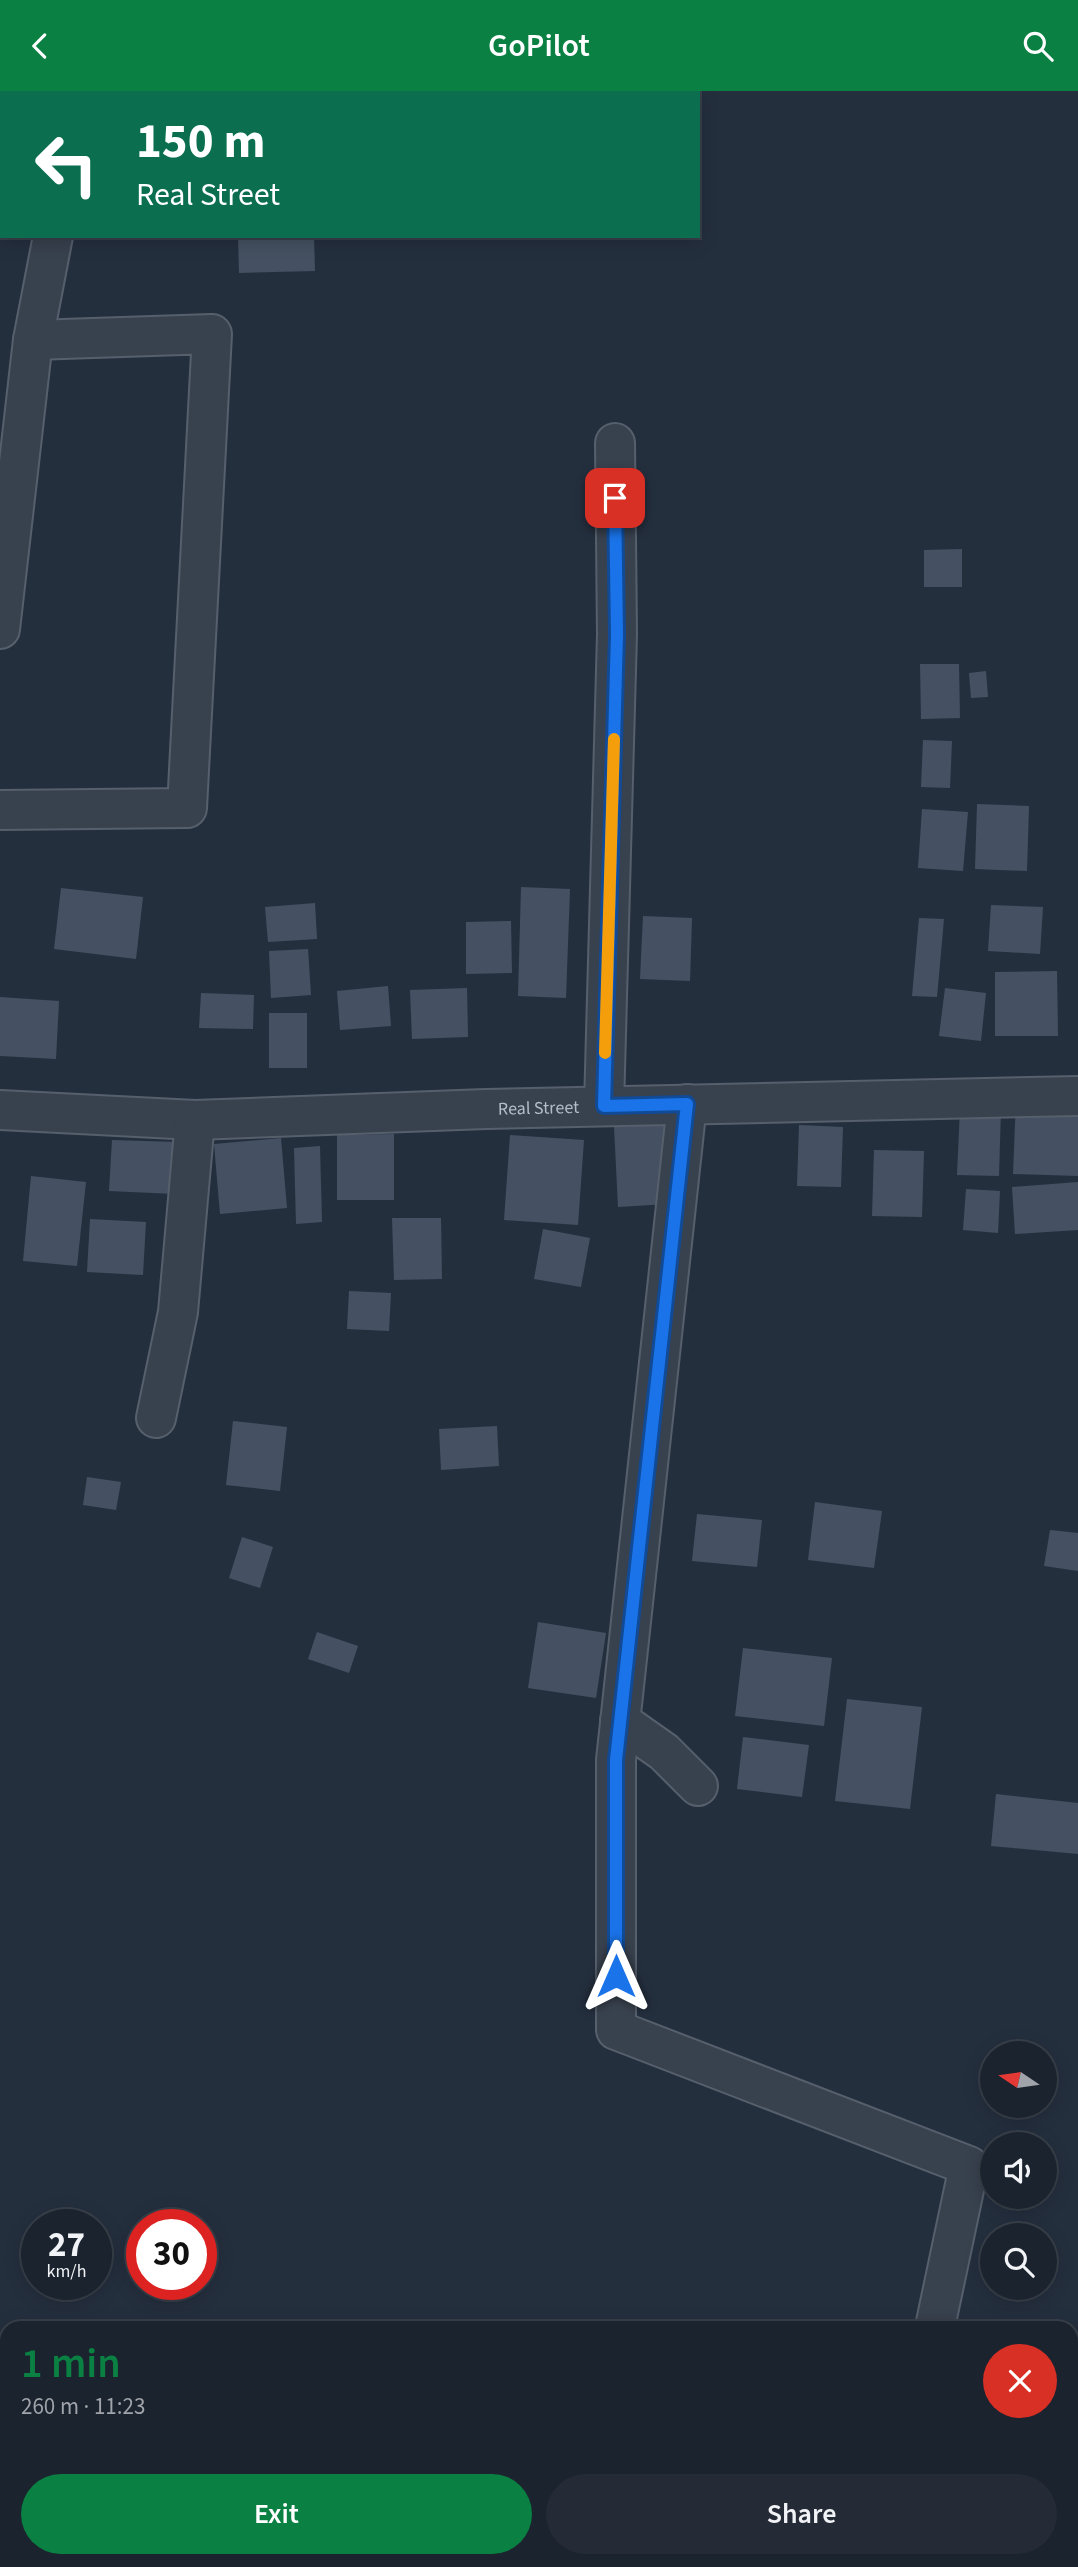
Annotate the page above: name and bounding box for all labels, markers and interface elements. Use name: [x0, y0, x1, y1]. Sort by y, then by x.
text: GoPilot: [488, 23, 590, 69]
icon: back: [21, 27, 59, 65]
icon: search: [1019, 27, 1057, 65]
text: 150 m: [136, 107, 265, 177]
icon: left: [21, 119, 112, 210]
text: Real Street: [136, 172, 280, 218]
pin: [585, 468, 645, 528]
icon: arrive: [596, 479, 634, 517]
street label: Real Street: [498, 1094, 579, 1121]
position arrow: [579, 1939, 653, 2013]
north arrow: [980, 2041, 1057, 2117]
map controls: [980, 2041, 1057, 2300]
button: sound: [980, 2132, 1057, 2209]
speed limit sign: 30: [126, 2209, 217, 2300]
text: 27: [48, 2220, 85, 2270]
button: search: [980, 2223, 1057, 2300]
text: km/h: [47, 2259, 86, 2284]
text: 1 min: [21, 2334, 121, 2394]
button: close: [983, 2344, 1057, 2418]
text: 260 m · 11:23: [21, 2390, 145, 2423]
button: Exit: [21, 2474, 532, 2554]
button: Share: [546, 2474, 1057, 2554]

